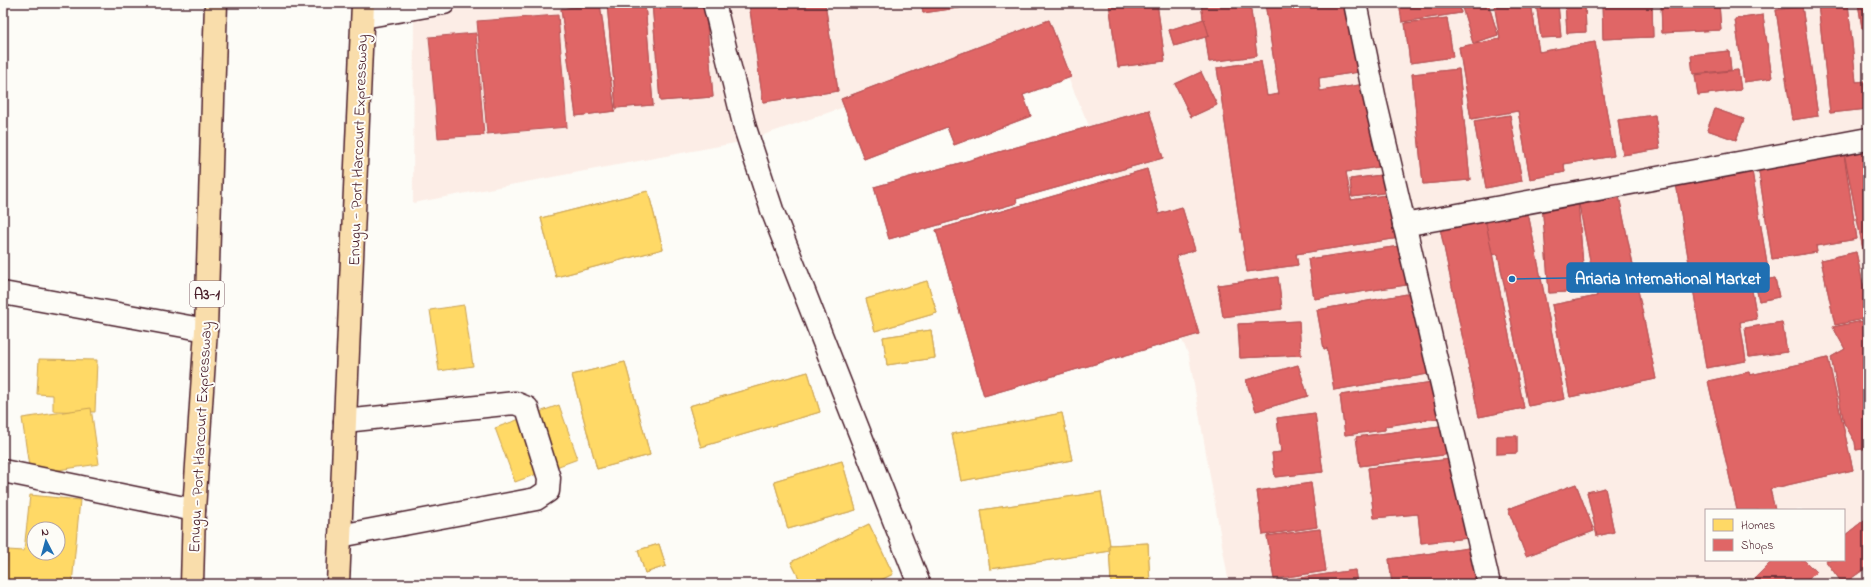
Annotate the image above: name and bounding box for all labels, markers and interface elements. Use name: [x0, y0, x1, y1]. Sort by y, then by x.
street label: Enugu - Port Harcourt Expressway: [343, 34, 375, 266]
callout: Ariaria International Market: [1567, 263, 1769, 292]
text: Ariaria International Market: [1575, 267, 1761, 292]
road number: A3-1: [190, 281, 224, 307]
street label: Enugu - Port Harcourt Expressway: [183, 321, 219, 553]
legend: [1705, 509, 1845, 561]
text: Homes: [1741, 517, 1775, 535]
north arrow: [26, 521, 66, 561]
text: N: [41, 524, 50, 540]
text: Shops: [1741, 537, 1773, 555]

